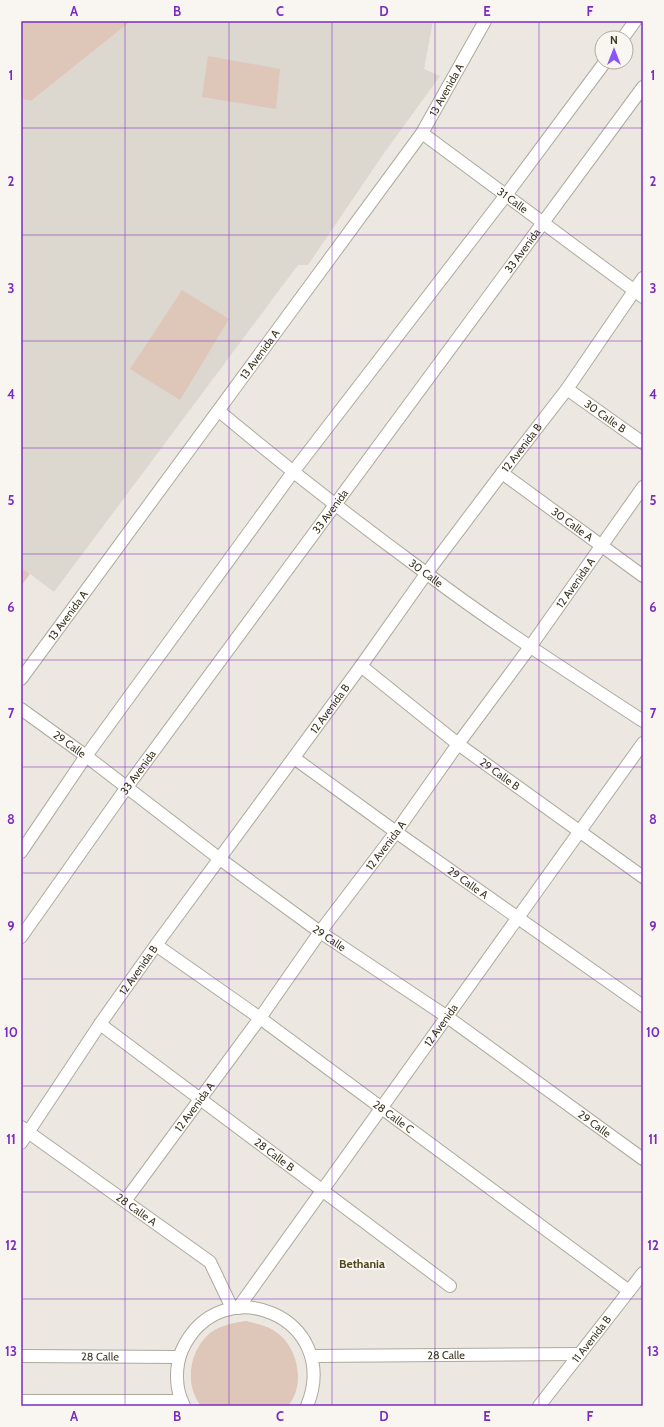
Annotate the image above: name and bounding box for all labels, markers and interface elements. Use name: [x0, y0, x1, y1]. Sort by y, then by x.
text: A: [70, 3, 79, 19]
text: B: [173, 3, 181, 19]
text: C: [276, 3, 284, 19]
text: D: [379, 3, 389, 19]
text: E: [483, 3, 491, 19]
text: F: [587, 3, 594, 19]
north arrow: [594, 30, 634, 70]
text: N: [610, 33, 618, 47]
street label: 13 Avenida A: [426, 61, 467, 119]
text: 1: [9, 67, 13, 83]
text: 1: [651, 67, 655, 83]
text: 2: [8, 173, 15, 189]
text: 2: [650, 173, 657, 189]
street label: 31 Calle: [495, 184, 531, 217]
street label: 33 Avenida: [501, 225, 544, 276]
text: 3: [7, 280, 15, 296]
text: 3: [649, 280, 657, 296]
street label: 13 Avenida A: [237, 326, 283, 382]
text: 4: [7, 386, 15, 402]
text: 4: [649, 386, 657, 402]
street label: 30 Calle B: [582, 397, 629, 436]
street label: 12 Avenida B: [498, 420, 545, 475]
street label: 33 Avenida: [309, 486, 352, 536]
text: 5: [8, 492, 15, 508]
text: 5: [650, 492, 657, 508]
street label: 30 Calle A: [549, 504, 596, 544]
street label: 12 Avenida A: [553, 555, 598, 611]
street label: 30 Calle: [406, 556, 446, 591]
street label: 13 Avenida A: [45, 587, 91, 643]
text: 6: [7, 599, 15, 615]
text: 6: [649, 599, 657, 615]
street label: 12 Avenida B: [307, 681, 353, 736]
text: 7: [8, 705, 15, 721]
text: 7: [650, 705, 657, 721]
street label: 29 Calle: [50, 728, 89, 761]
street label: 33 Avenida: [117, 747, 159, 797]
street label: 29 Calle B: [477, 755, 523, 794]
text: 8: [7, 811, 15, 827]
text: 8: [649, 811, 657, 827]
street label: 12 Avenida A: [363, 818, 409, 873]
street label: 29 Calle A: [445, 864, 491, 902]
text: 9: [7, 918, 15, 934]
text: 9: [649, 918, 657, 934]
street label: 29 Calle: [310, 922, 349, 954]
street label: 12 Avenida B: [116, 942, 161, 998]
street label: 12 Avenida: [421, 1001, 461, 1049]
text: 10: [4, 1024, 18, 1040]
text: 10: [646, 1024, 660, 1040]
street label: 12 Avenida A: [171, 1079, 218, 1134]
street label: 28 Calle C: [370, 1097, 417, 1136]
street label: 29 Calle: [575, 1107, 614, 1141]
text: 11: [6, 1131, 16, 1147]
text: 11: [648, 1131, 658, 1147]
street label: 28 Calle B: [252, 1135, 298, 1175]
street label: 28 Calle A: [113, 1190, 160, 1229]
text: 12: [5, 1237, 17, 1253]
text: 12: [647, 1237, 659, 1253]
district label: Bethania: [339, 1256, 385, 1271]
street label: 11 Avenida B: [569, 1312, 614, 1365]
text: 13: [5, 1343, 17, 1359]
text: 13: [647, 1343, 659, 1359]
street label: 28 Calle: [427, 1348, 465, 1362]
street label: 28 Calle: [81, 1349, 119, 1364]
text: A: [70, 1408, 79, 1424]
text: B: [173, 1408, 181, 1424]
text: C: [276, 1408, 284, 1424]
text: D: [379, 1408, 389, 1424]
text: E: [483, 1408, 491, 1424]
text: F: [587, 1408, 594, 1424]

